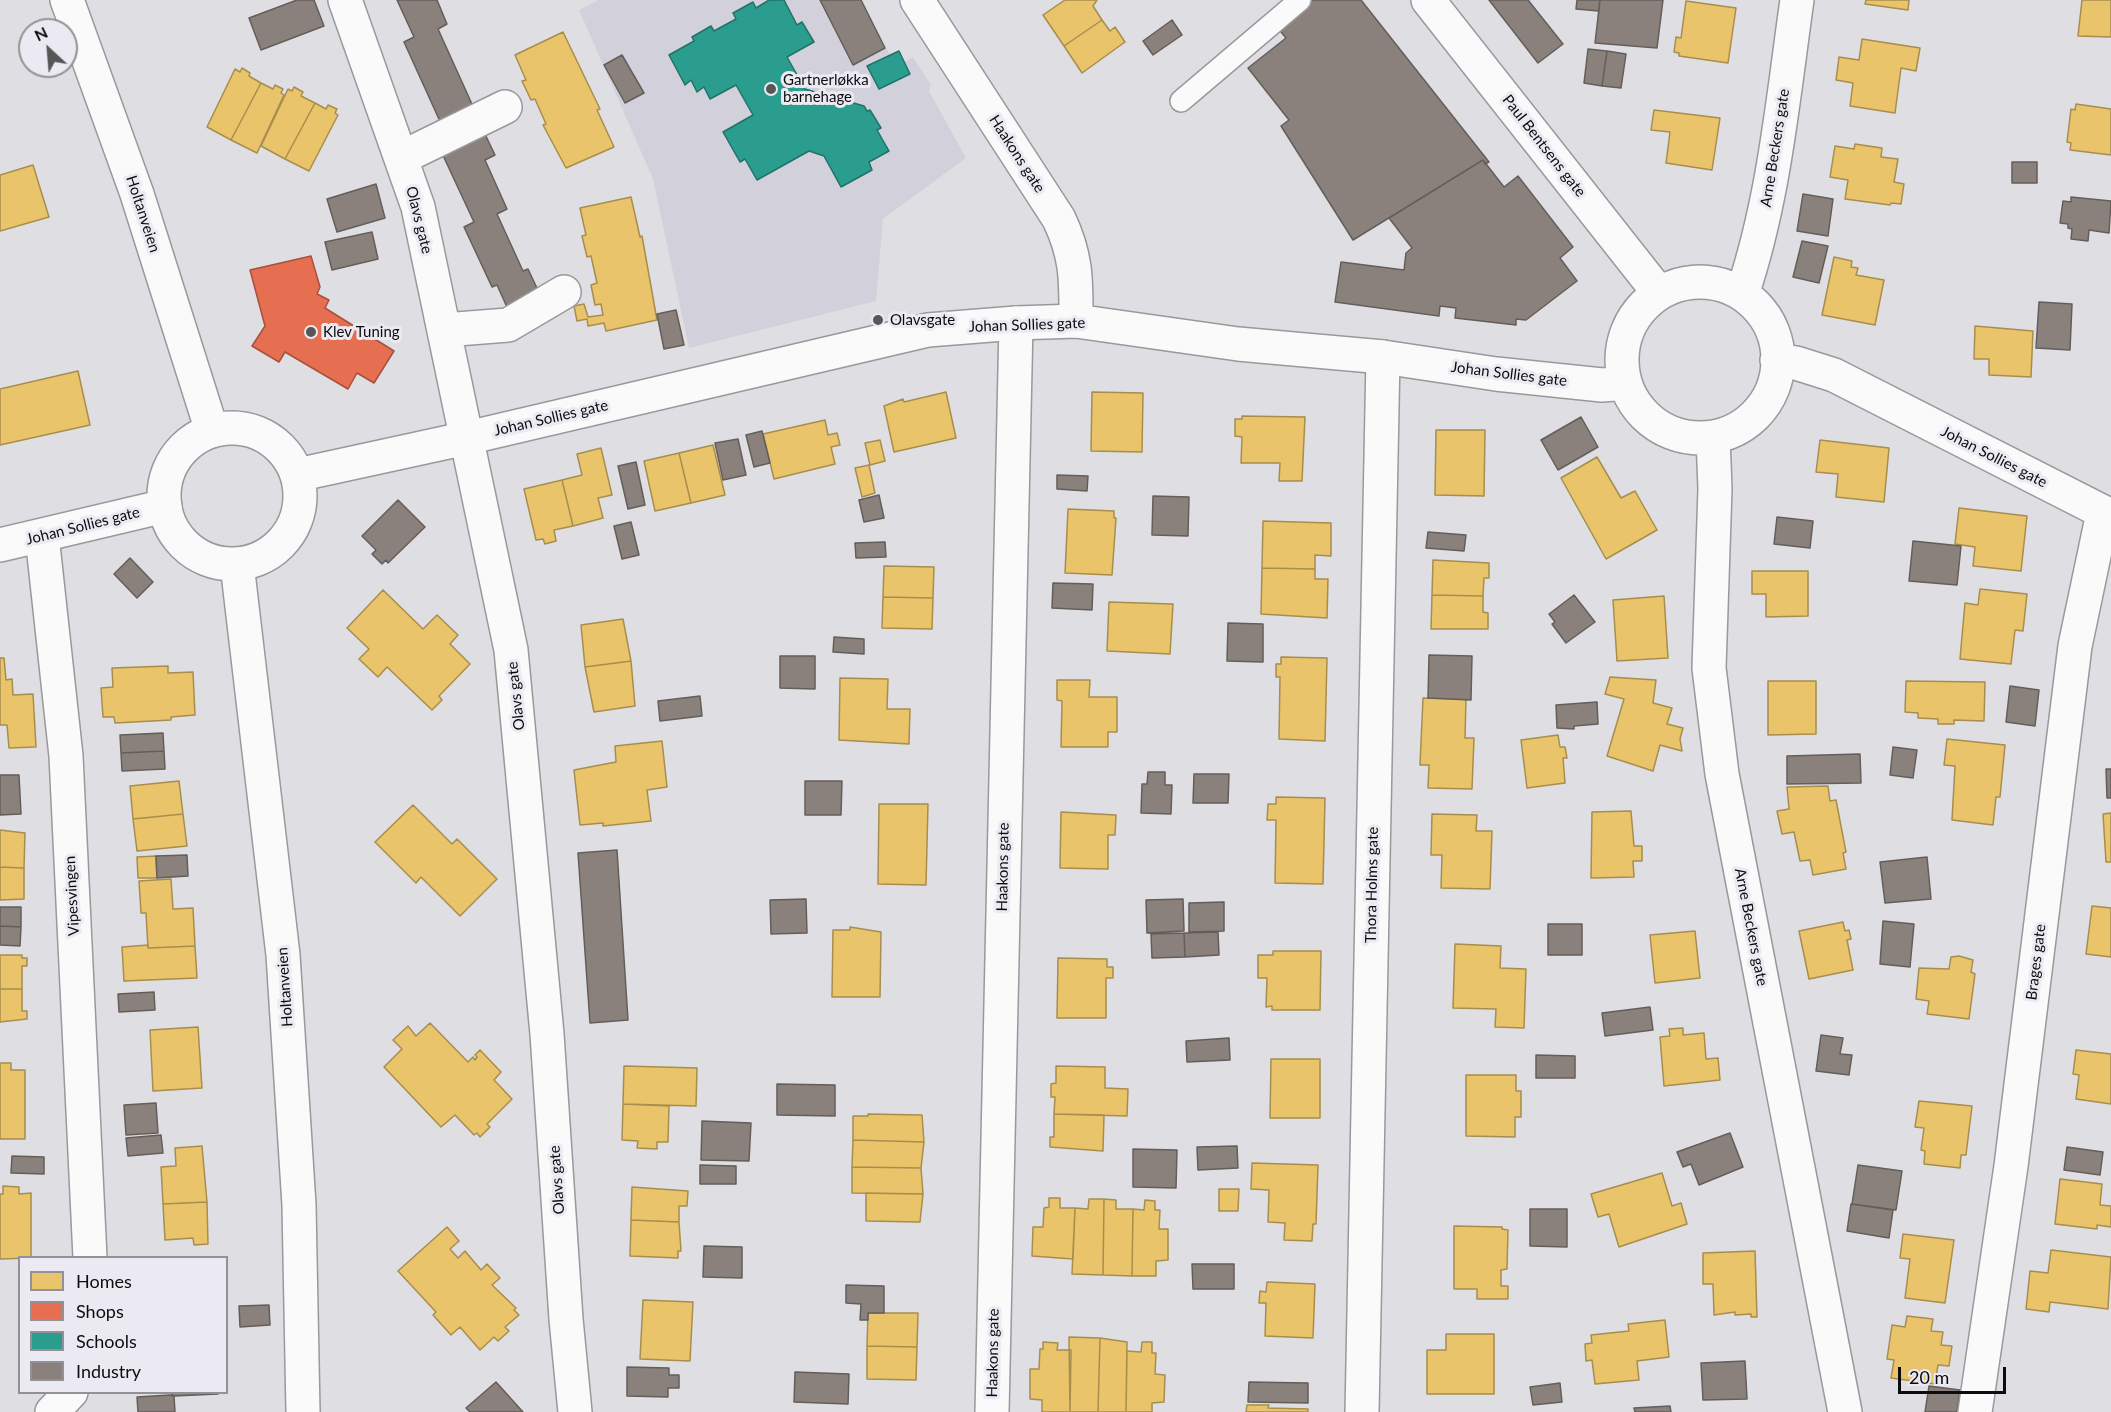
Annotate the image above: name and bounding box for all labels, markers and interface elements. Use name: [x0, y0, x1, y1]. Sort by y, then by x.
north arrow: [18, 18, 78, 78]
text: N: [31, 22, 50, 44]
place label: Gartnerløkka barnehage: [783, 71, 869, 106]
marker: Gartnerløkka barnehage: [764, 82, 778, 96]
street label: Arne Beckers gate: [1757, 87, 1793, 209]
street label: Paul Bentsens gate: [1499, 91, 1589, 201]
street label: Haakons gate: [985, 112, 1049, 196]
street label: Holtanveien: [122, 173, 164, 255]
street label: Olavs gate: [402, 184, 436, 256]
place label: Olavsgate: [890, 311, 955, 329]
marker: Olavsgate: [871, 313, 885, 327]
street label: Johan Sollies gate: [968, 314, 1086, 336]
place label: Klev Tuning: [323, 323, 400, 341]
marker: Klev Tuning: [304, 325, 318, 339]
street label: Johan Sollies gate: [1450, 358, 1568, 390]
street label: Johan Sollies gate: [492, 396, 610, 440]
street label: Johan Sollies gate: [1938, 423, 2050, 491]
street label: Johan Sollies gate: [24, 503, 142, 549]
street label: Olavs gate: [503, 661, 529, 731]
street label: Haakons gate: [993, 822, 1013, 912]
street label: Thora Holms gate: [1362, 827, 1382, 943]
street label: Vipesvingen: [61, 856, 83, 936]
street label: Arne Beckers gate: [1731, 867, 1771, 987]
street label: Brages gate: [2022, 923, 2050, 1001]
street label: Holtanveien: [273, 947, 297, 1027]
street label: Olavs gate: [546, 1145, 568, 1215]
legend: [18, 1256, 228, 1394]
text: Homes: [76, 1270, 132, 1292]
text: Shops: [76, 1300, 124, 1322]
street label: Haakons gate: [983, 1308, 1003, 1398]
text: Schools: [76, 1330, 137, 1352]
scale bar: [1901, 1355, 2009, 1393]
text: Industry: [76, 1360, 141, 1382]
text: 20 m: [1909, 1366, 1949, 1388]

